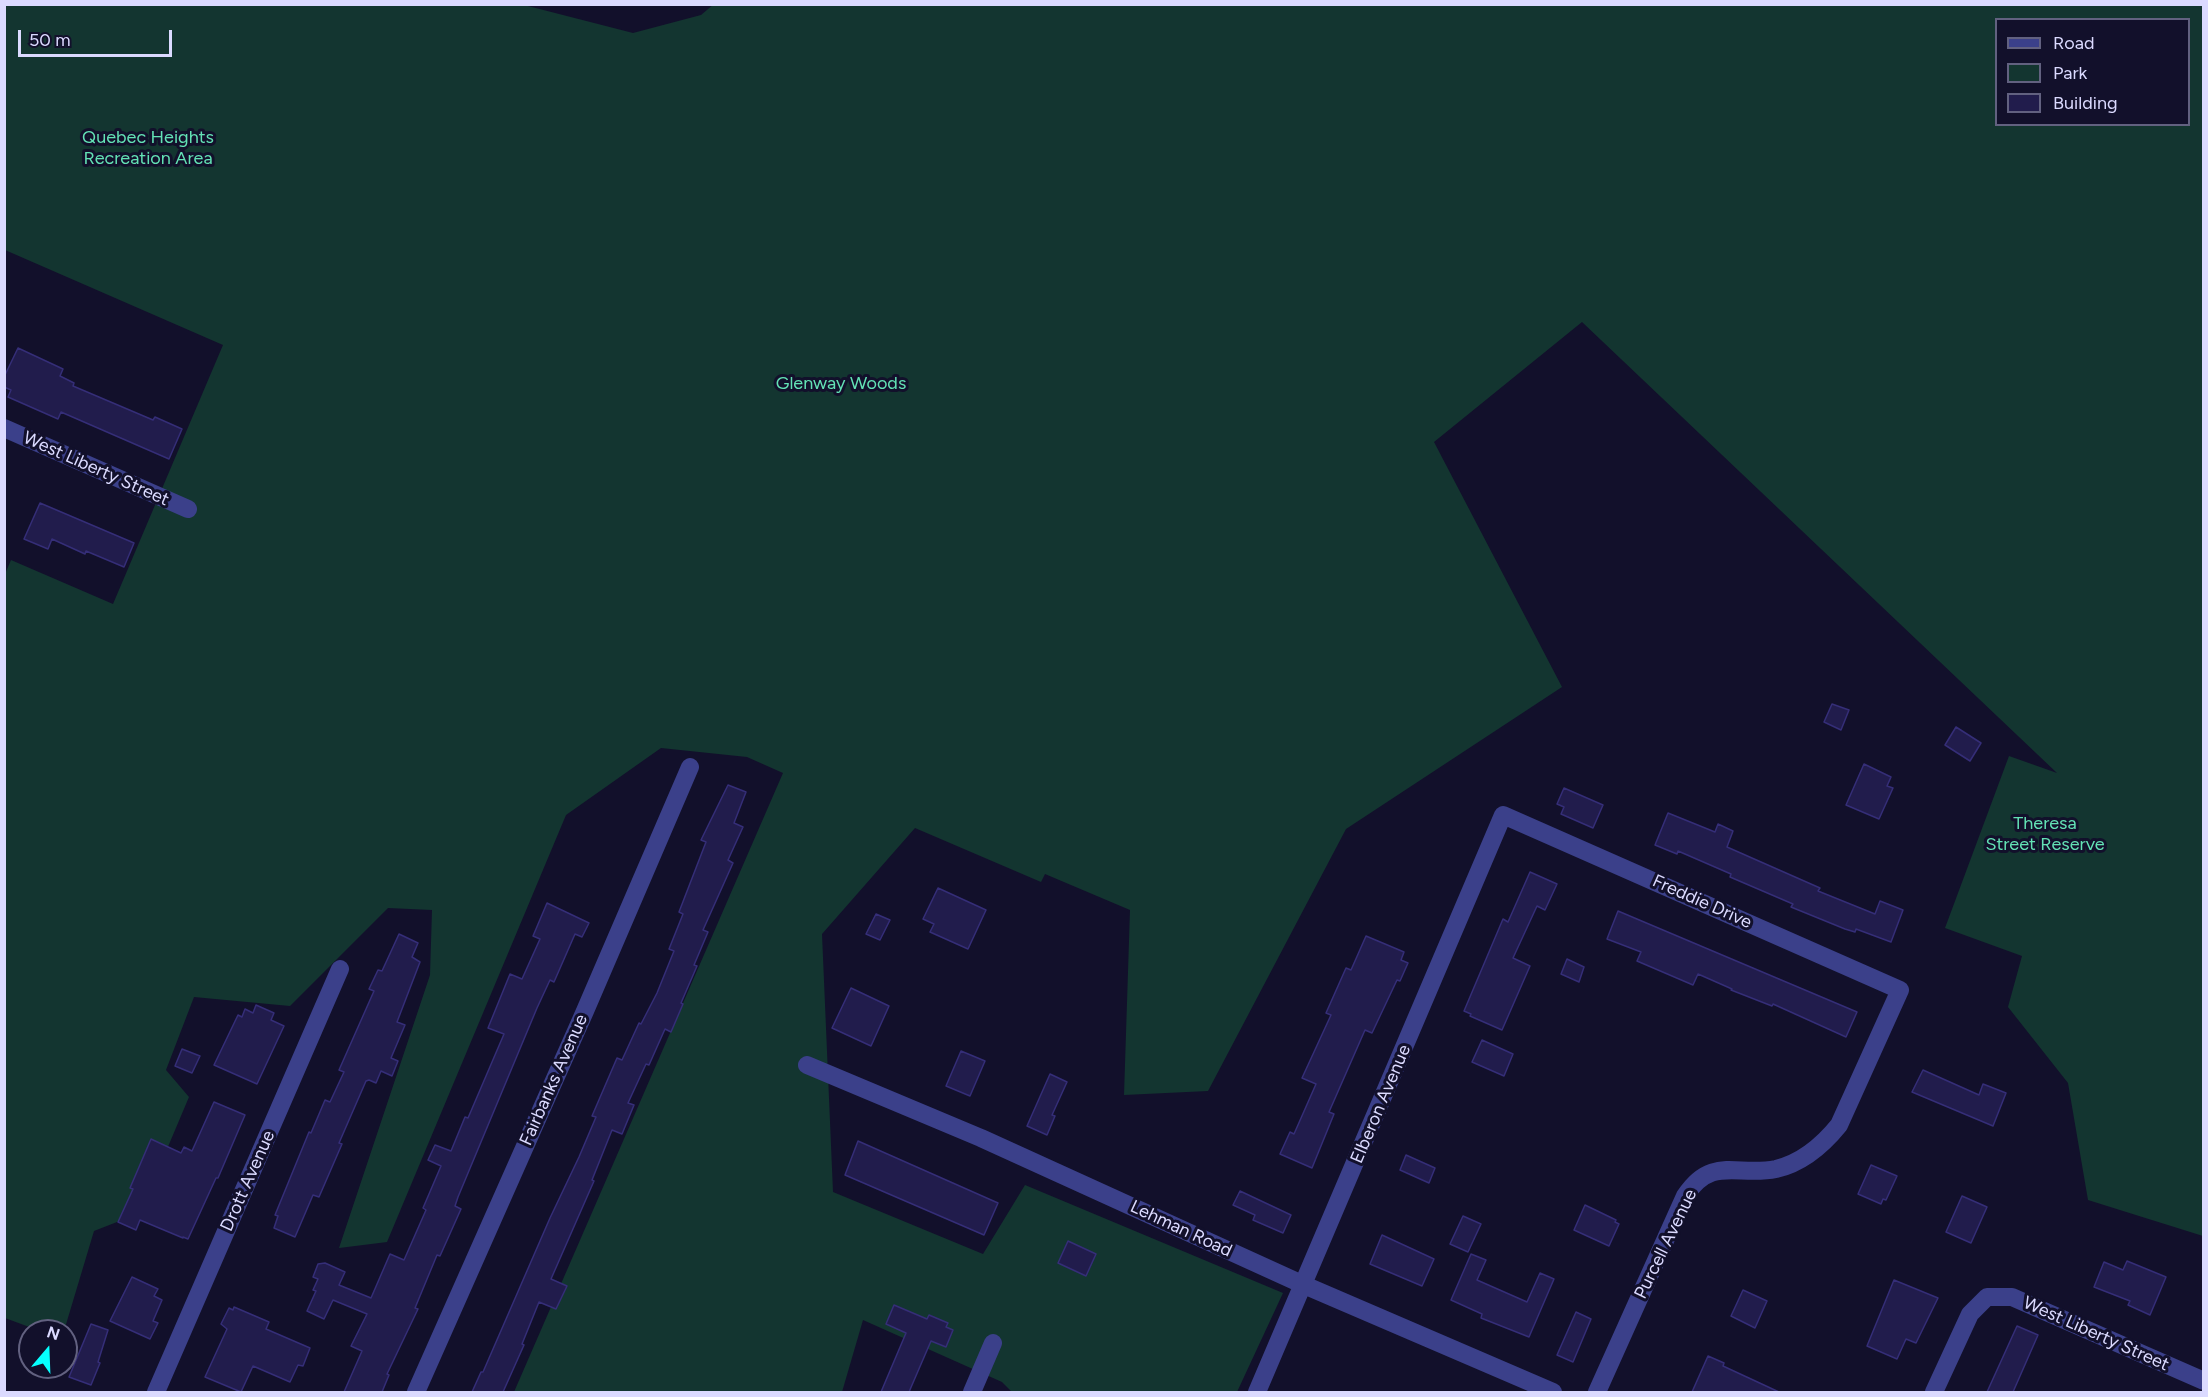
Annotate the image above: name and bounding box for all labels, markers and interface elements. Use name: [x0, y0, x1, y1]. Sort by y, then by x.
scale bar: [21, 18, 176, 56]
legend: [1995, 18, 2190, 126]
text: 50 m: [29, 29, 71, 51]
text: Road: [2053, 32, 2094, 54]
text: Park: [2053, 62, 2087, 84]
text: Building: [2053, 92, 2118, 114]
park label: Quebec Heights Recreation Area: [82, 127, 214, 170]
park label: Glenway Woods: [776, 373, 906, 395]
street label: West Liberty Street: [20, 427, 172, 511]
park label: Theresa Street Reserve: [1985, 813, 2105, 856]
street label: Freddie Drive: [1649, 870, 1755, 934]
street label: Fairbanks Avenue: [515, 1011, 593, 1149]
street label: Elberon Avenue: [1346, 1041, 1416, 1167]
street label: Drott Avenue: [216, 1127, 280, 1235]
street label: Purcell Avenue: [1630, 1186, 1702, 1302]
street label: Lehman Road: [1127, 1196, 1235, 1262]
street label: West Liberty Street: [2020, 1292, 2172, 1376]
north arrow: [18, 1319, 78, 1379]
text: N: [44, 1322, 62, 1344]

